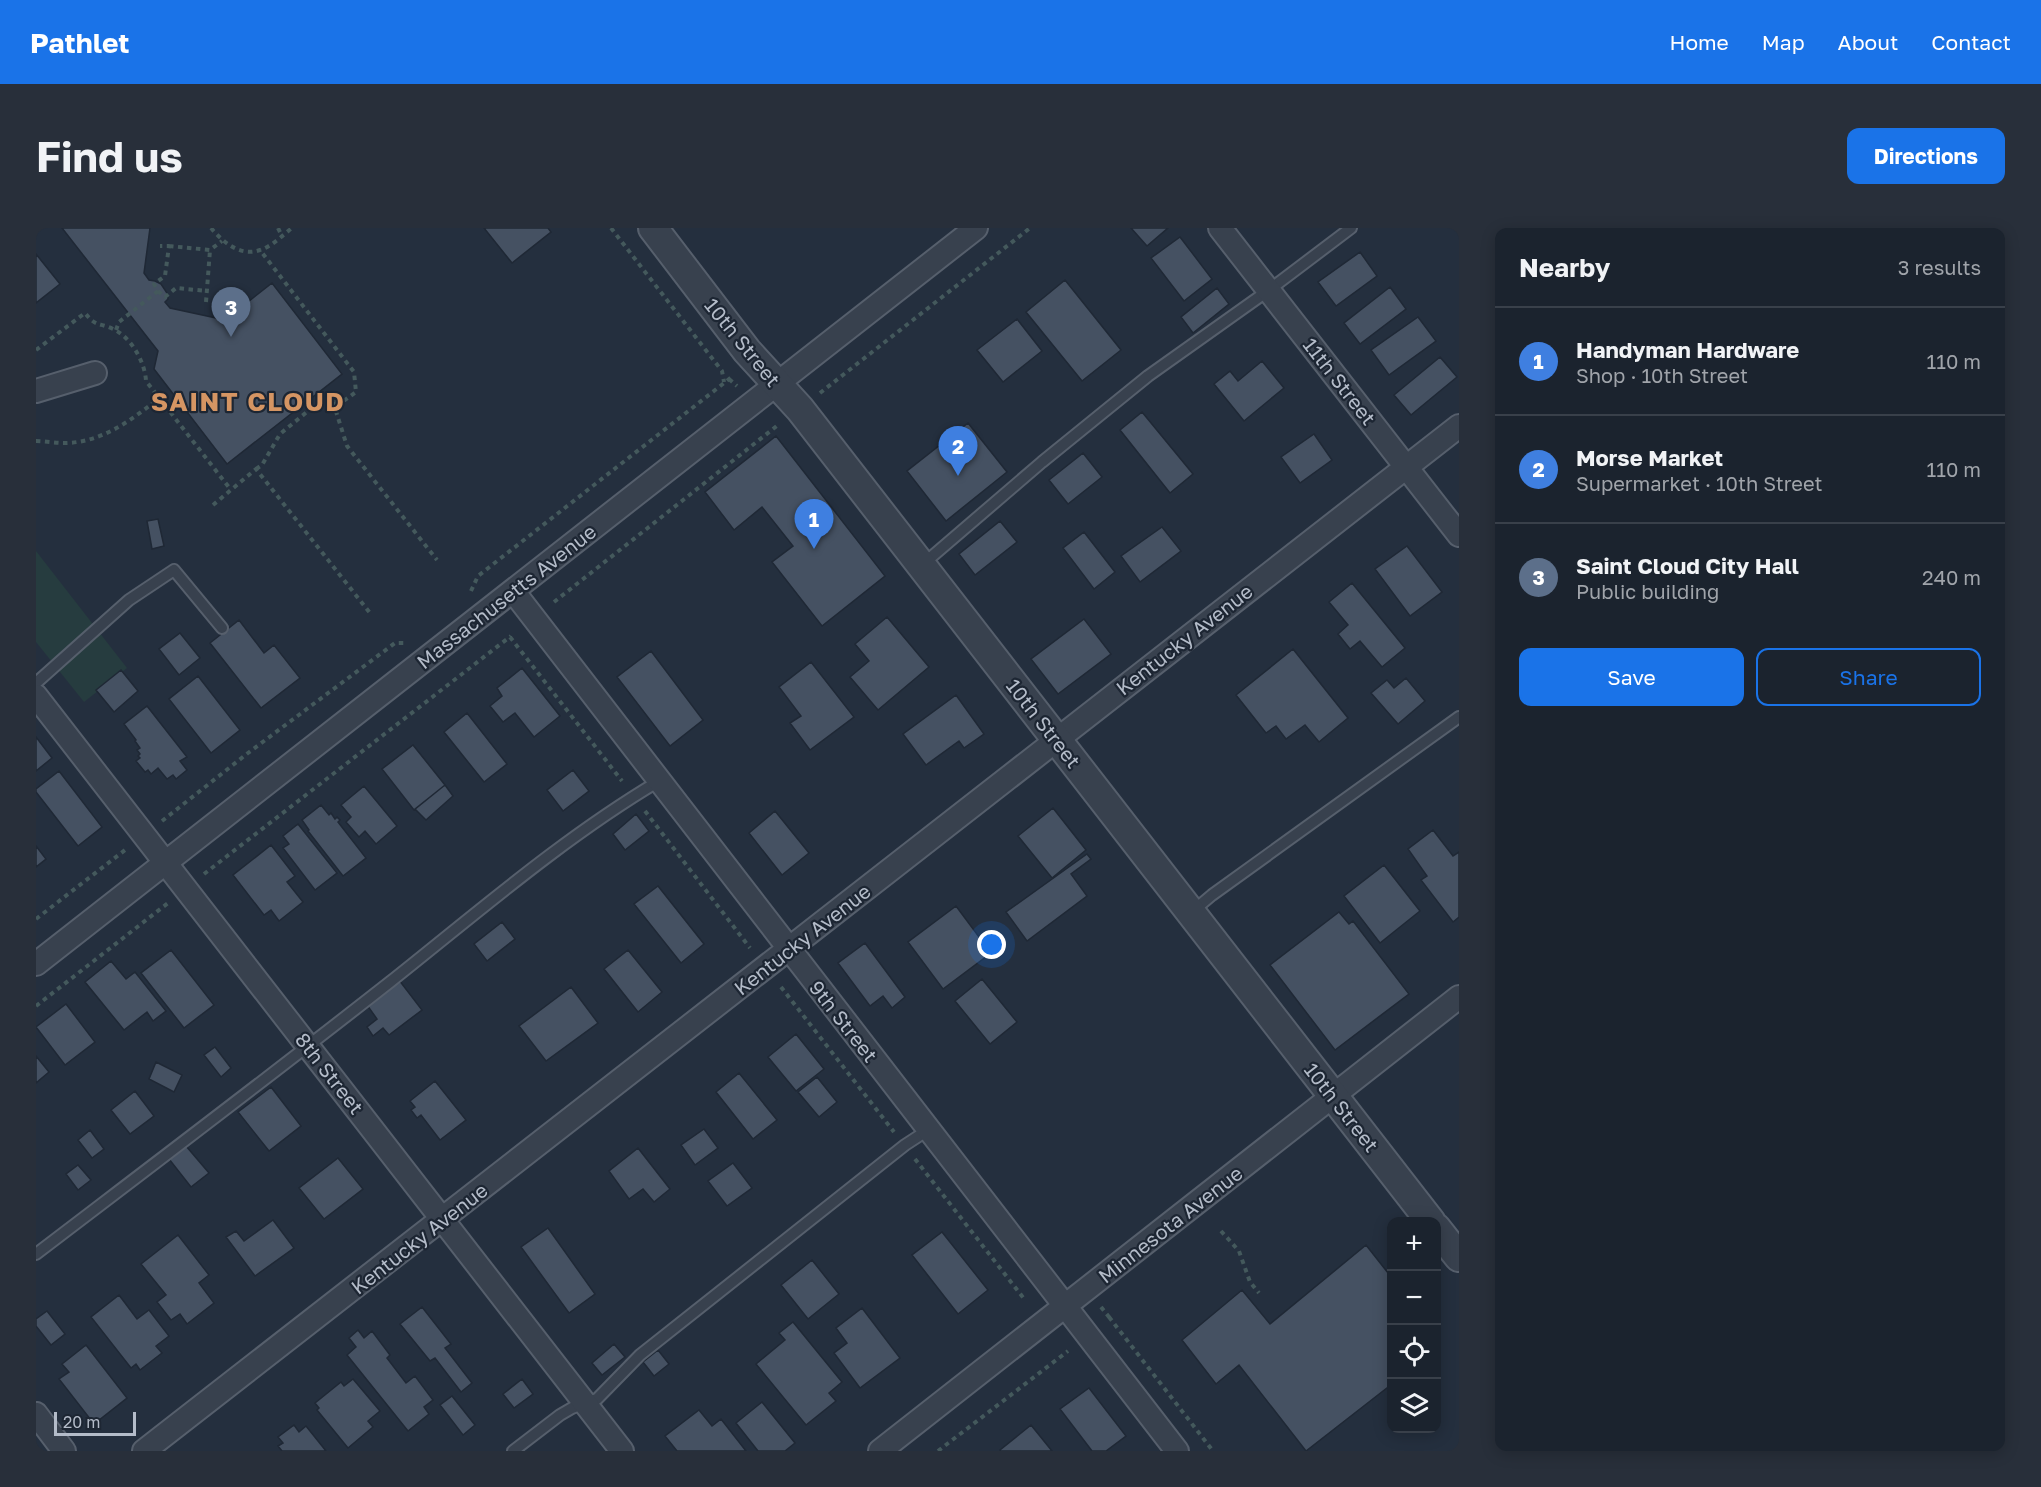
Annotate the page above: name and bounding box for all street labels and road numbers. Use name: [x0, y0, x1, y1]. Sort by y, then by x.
street label: 10th Street: [700, 293, 786, 391]
street label: 11th Street: [1299, 333, 1381, 429]
street label: Massachusetts Avenue: [412, 519, 600, 673]
street label: Kentucky Avenue: [1111, 578, 1257, 700]
street label: 10th Street: [1002, 674, 1086, 772]
street label: Kentucky Avenue: [729, 878, 875, 1000]
street label: 9th Street: [805, 976, 883, 1066]
street label: 8th Street: [291, 1028, 369, 1118]
street label: 10th Street: [1300, 1058, 1384, 1156]
street label: Minnesota Avenue: [1093, 1160, 1247, 1288]
street label: Kentucky Avenue: [346, 1177, 492, 1299]

